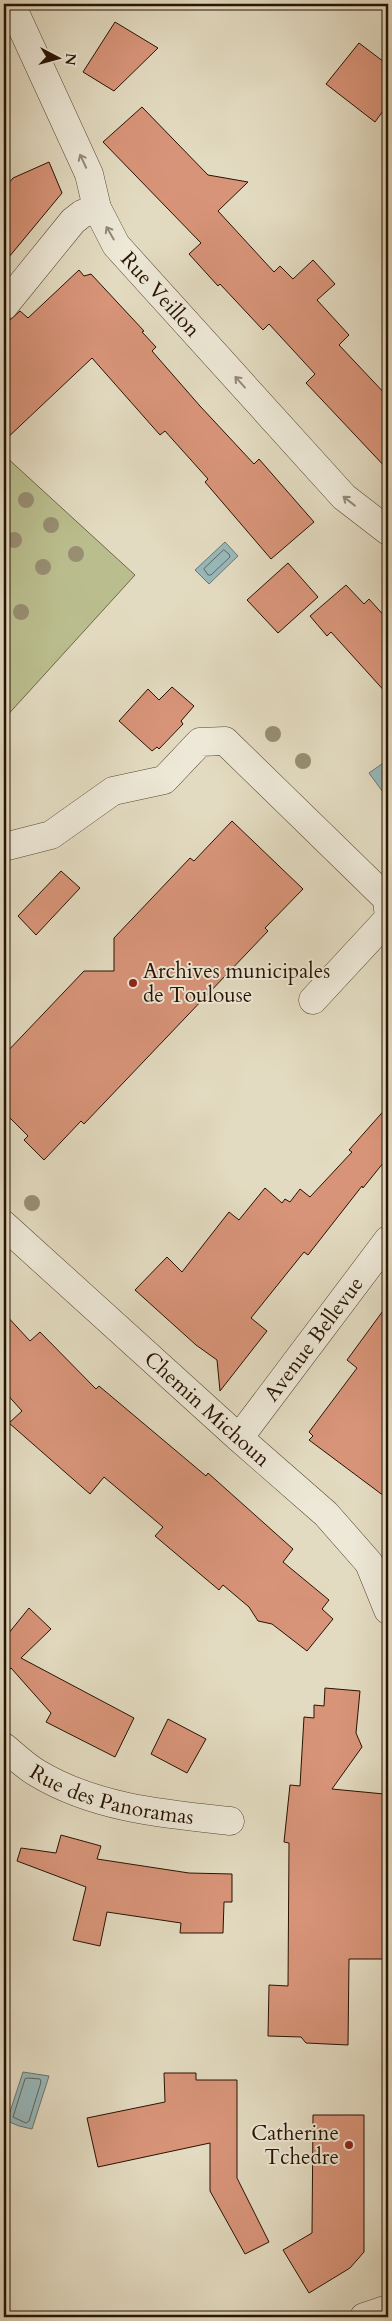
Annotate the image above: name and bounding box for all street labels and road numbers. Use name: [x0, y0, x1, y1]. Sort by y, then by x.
street label: Rue Veillon: [114, 246, 207, 344]
street label: Avenue Bellevue: [257, 1271, 371, 1408]
street label: Chemin Michoun: [138, 1345, 276, 1474]
street label: Rue des Panoramas: [24, 1758, 195, 1832]

